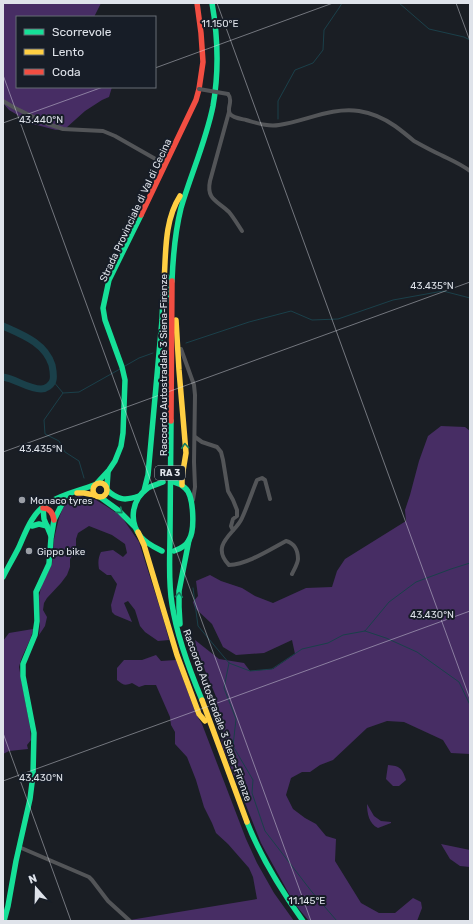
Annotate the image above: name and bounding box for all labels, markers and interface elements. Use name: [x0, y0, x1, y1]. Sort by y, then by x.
legend: [16, 16, 156, 88]
text: 11.150°E: [202, 18, 238, 30]
text: Scorrevole: [52, 25, 112, 39]
text: Lento: [52, 45, 84, 59]
text: Coda: [52, 65, 81, 79]
text: 43.440°N: [19, 114, 63, 126]
street label: Strada Provinciale di Val di Cecina: [97, 137, 174, 284]
street label: Raccordo Autostradale 3 Siena-Firenze: [158, 274, 170, 456]
text: 43.435°N: [410, 280, 454, 292]
text: 43.435°N: [19, 443, 63, 455]
one-way arrow: [181, 443, 190, 449]
road number: RA 3: [155, 466, 185, 480]
marker: Monaco tyres: [17, 495, 27, 505]
place label: Monaco tyres: [30, 495, 93, 507]
one-way arrow: [115, 506, 122, 513]
marker: Gippo bike: [24, 546, 34, 556]
place label: Gippo bike: [37, 546, 86, 558]
one-way arrow: [174, 592, 183, 598]
text: 43.430°N: [410, 609, 454, 621]
street label: Raccordo Autostradale 3 Siena-Firenze: [180, 628, 254, 803]
text: 43.430°N: [19, 772, 63, 784]
north arrow: [16, 868, 56, 908]
text: N: [27, 872, 39, 887]
text: 11.145°E: [289, 895, 325, 907]

